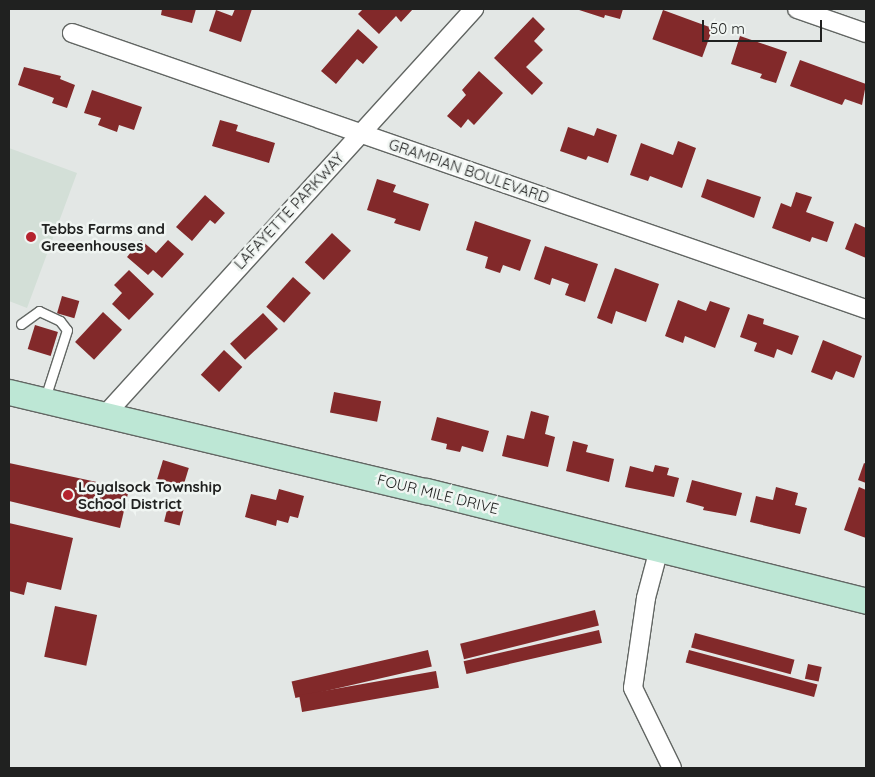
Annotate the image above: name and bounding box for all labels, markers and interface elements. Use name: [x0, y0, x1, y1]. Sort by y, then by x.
scale bar: [705, 10, 825, 42]
text: 50 m: [710, 19, 745, 38]
street label: GRAMPIAN BOULEVARD: [386, 135, 552, 207]
street label: LAFAYETTE PARKWAY: [230, 149, 348, 273]
place label: Tebbs Farms and Greeenhouses: [41, 219, 165, 254]
marker: Tebbs Farms and Greeenhouses: [25, 231, 37, 243]
street label: FOUR MILE DRIVE: [375, 470, 501, 518]
place label: Loyalsock Township School District: [78, 477, 222, 512]
marker: Loyalsock Township School District: [62, 489, 74, 501]

